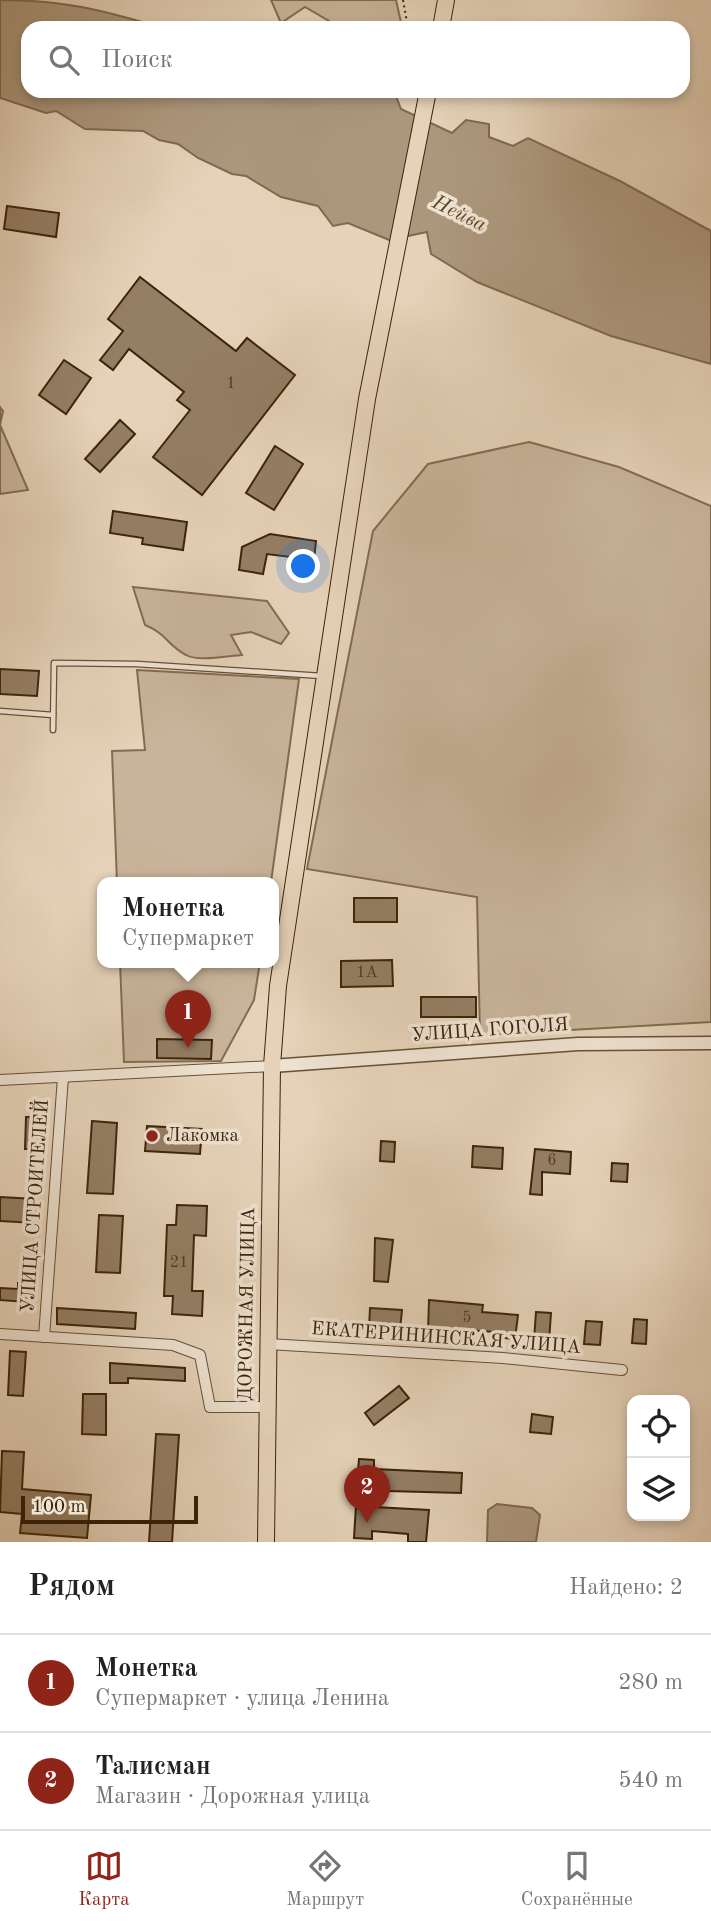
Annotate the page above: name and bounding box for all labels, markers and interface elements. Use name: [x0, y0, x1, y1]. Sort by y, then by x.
search box: [21, 21, 690, 98]
icon: search: [45, 41, 83, 79]
text: Поиск: [101, 47, 173, 73]
water label: Нейва: [428, 191, 489, 236]
house number: 1: [226, 376, 236, 392]
your location: [286, 549, 320, 583]
popup: [97, 877, 279, 968]
text: Монетка: [122, 896, 225, 922]
text: Супермаркет: [122, 927, 254, 950]
house number: 1А: [356, 965, 378, 981]
pin: 1: [165, 990, 211, 1048]
street label: УЛИЦА ГОГОЛЯ: [411, 1016, 569, 1046]
street label: УЛИЦА СТРОИТЕЛЕЙ: [15, 1098, 53, 1313]
place label: Лакомка: [166, 1127, 240, 1146]
marker: Лакомка: [144, 1128, 160, 1144]
house number: 6: [547, 1153, 557, 1169]
street label: ДОРОЖНАЯ УЛИЦА: [237, 1206, 259, 1401]
house number: 21: [170, 1255, 188, 1271]
house number: 5: [462, 1310, 472, 1326]
street label: ЕКАТЕРИНИНСКАЯ УЛИЦА: [311, 1320, 582, 1358]
map controls: [627, 1395, 690, 1521]
button: locate: [627, 1395, 690, 1458]
button: layers: [627, 1458, 690, 1521]
pin: 2: [344, 1465, 390, 1523]
scale bar: [21, 1493, 198, 1525]
text: 100 m: [32, 1498, 85, 1517]
text: Рядом: [28, 1572, 115, 1602]
text: Найдено: 2: [569, 1576, 683, 1599]
text: Монетка: [95, 1656, 198, 1682]
text: 1: [44, 1671, 58, 1694]
text: 280 m: [618, 1671, 683, 1694]
text: Супермаркет · улица Ленина: [95, 1687, 389, 1710]
text: Талисман: [95, 1754, 211, 1780]
text: 2: [44, 1769, 58, 1792]
text: 540 m: [618, 1769, 683, 1792]
text: Магазин · Дорожная улица: [95, 1785, 370, 1808]
tab: Карта: [78, 1847, 130, 1912]
tab: Маршрут: [286, 1847, 364, 1912]
tab: Сохранённые: [521, 1847, 633, 1912]

